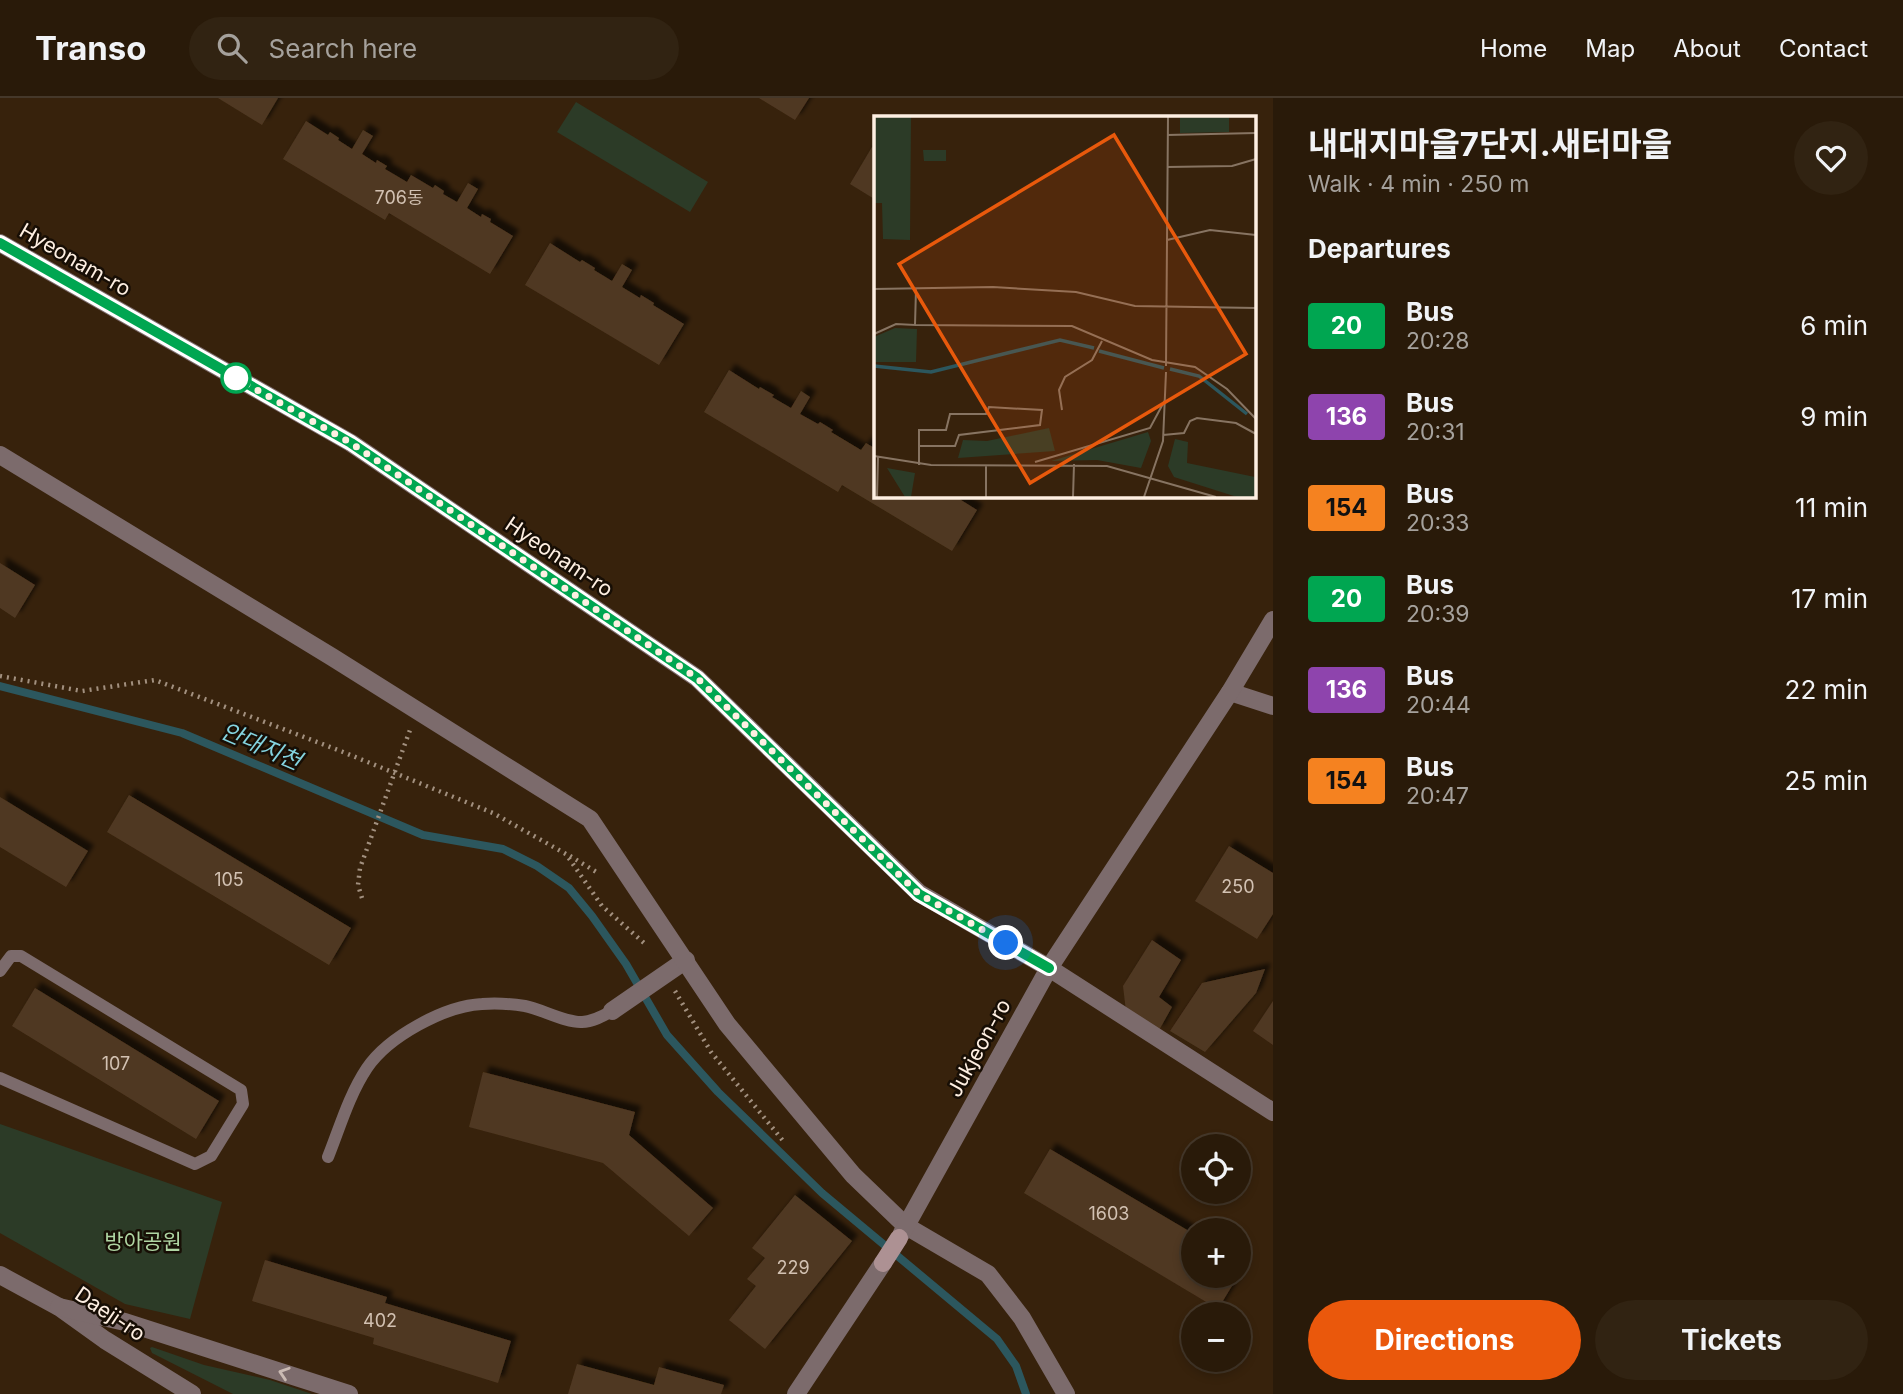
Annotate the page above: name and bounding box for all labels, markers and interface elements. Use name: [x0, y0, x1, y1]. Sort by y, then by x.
search box: [189, 17, 679, 80]
text: Transo: [35, 28, 147, 68]
icon: search: [213, 29, 251, 67]
text: Search here: [269, 33, 417, 64]
text: Home: [1480, 34, 1547, 63]
text: Map: [1585, 34, 1635, 63]
text: About: [1673, 34, 1741, 63]
text: Contact: [1779, 34, 1868, 63]
inset map: [874, 116, 1255, 497]
button: heart: [1794, 121, 1868, 195]
text: 내대지마을7단지.새터마을: [1308, 124, 1672, 164]
text: Walk · 4 min · 250 m: [1308, 170, 1530, 198]
house number: 706동: [375, 187, 423, 208]
street label: Hyeonam-ro: [15, 218, 135, 301]
text: Departures: [1308, 233, 1451, 264]
text: Bus: [1406, 296, 1454, 327]
text: 6 min: [1800, 310, 1868, 341]
text: 20: [1331, 311, 1362, 340]
text: 20:28: [1406, 327, 1469, 355]
unlabelled marker: [221, 363, 251, 393]
text: Bus: [1406, 387, 1454, 418]
text: 9 min: [1800, 401, 1868, 432]
text: 136: [1326, 402, 1367, 431]
text: 20:31: [1406, 418, 1465, 446]
text: Bus: [1406, 478, 1454, 509]
text: 11 min: [1795, 492, 1868, 523]
text: 154: [1326, 493, 1367, 522]
text: 20:33: [1406, 509, 1470, 537]
street label: Hyeonam-ro: [501, 511, 618, 602]
text: Bus: [1406, 569, 1454, 600]
text: 17 min: [1791, 583, 1868, 614]
text: 20: [1331, 584, 1362, 613]
text: 20:39: [1406, 600, 1470, 628]
text: Bus: [1406, 660, 1454, 691]
text: 22 min: [1785, 674, 1868, 705]
text: 136: [1326, 675, 1367, 704]
text: 20:44: [1406, 691, 1471, 719]
water label: 안대지천: [217, 717, 308, 777]
text: Bus: [1406, 751, 1454, 782]
text: 25 min: [1785, 765, 1868, 796]
text: 154: [1326, 766, 1367, 795]
text: 20:47: [1406, 782, 1469, 810]
house number: 105: [214, 869, 244, 890]
house number: 250: [1221, 876, 1255, 897]
your location: [988, 925, 1023, 960]
street label: Jukjeon-ro: [941, 994, 1016, 1101]
house number: 107: [102, 1053, 130, 1074]
map controls: [1181, 1134, 1251, 1372]
button: locate: [1181, 1134, 1251, 1204]
house number: 1603: [1089, 1203, 1129, 1224]
button: +: [1181, 1218, 1251, 1288]
park label: 방아공원: [104, 1229, 182, 1254]
house number: 229: [776, 1257, 810, 1278]
street label: Daeji-ro: [70, 1281, 150, 1346]
button: Directions: [1308, 1300, 1581, 1380]
button: Tickets: [1595, 1300, 1868, 1380]
button: −: [1181, 1302, 1251, 1372]
house number: 402: [363, 1310, 397, 1331]
one-way arrow: [279, 1367, 291, 1381]

